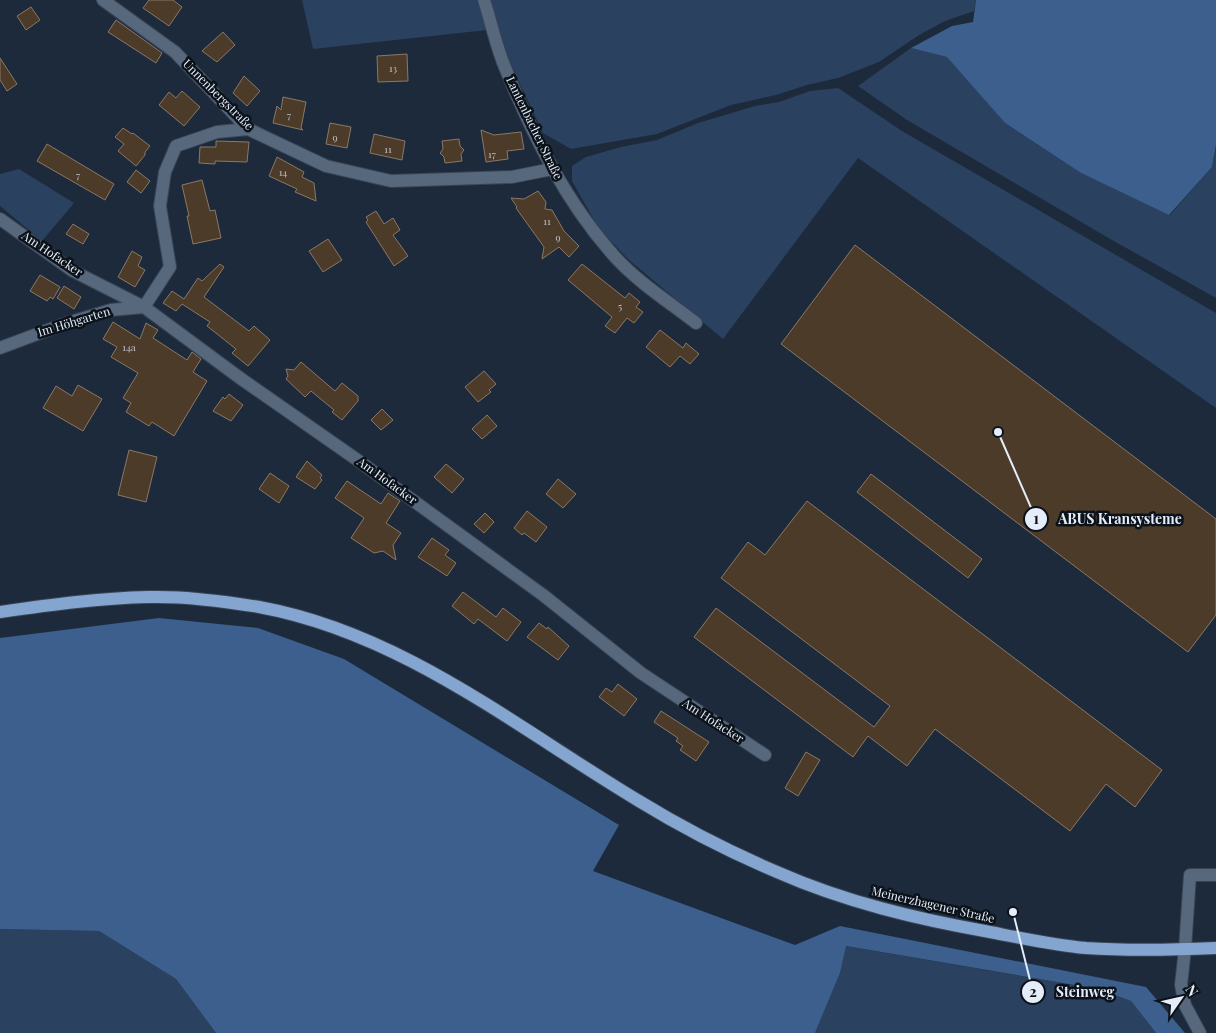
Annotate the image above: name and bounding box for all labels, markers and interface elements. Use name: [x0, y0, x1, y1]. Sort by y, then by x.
street label: Unnenbergstraße: [180, 55, 258, 133]
house number: 13: [389, 61, 398, 75]
street label: Lantenbacher Straße: [503, 73, 567, 182]
house number: 7: [287, 108, 291, 122]
house number: 9: [332, 130, 338, 144]
house number: 11: [384, 142, 392, 156]
house number: 17: [488, 147, 496, 161]
house number: 14: [279, 165, 287, 179]
house number: 7: [76, 168, 80, 182]
house number: 11: [543, 214, 551, 228]
street label: Am Hofacker: [18, 226, 87, 280]
house number: 9: [555, 230, 561, 244]
house number: 5: [618, 299, 622, 313]
street label: Im Höhgarten: [36, 302, 112, 340]
house number: 14a: [122, 340, 136, 354]
street label: Am Hofacker: [354, 453, 421, 508]
callout: ABUS Kransysteme: [1023, 504, 1192, 533]
text: 1: [1033, 508, 1039, 528]
text: ABUS Kransysteme: [1057, 509, 1182, 528]
street label: Am Hofacker: [679, 694, 748, 746]
street label: Meinerzhagener Straße: [870, 882, 996, 926]
north arrow: [1156, 973, 1206, 1023]
callout: Steinweg: [1021, 977, 1124, 1006]
text: 2: [1029, 981, 1037, 1001]
text: N: [1181, 981, 1203, 1000]
text: Steinweg: [1056, 982, 1115, 1001]

